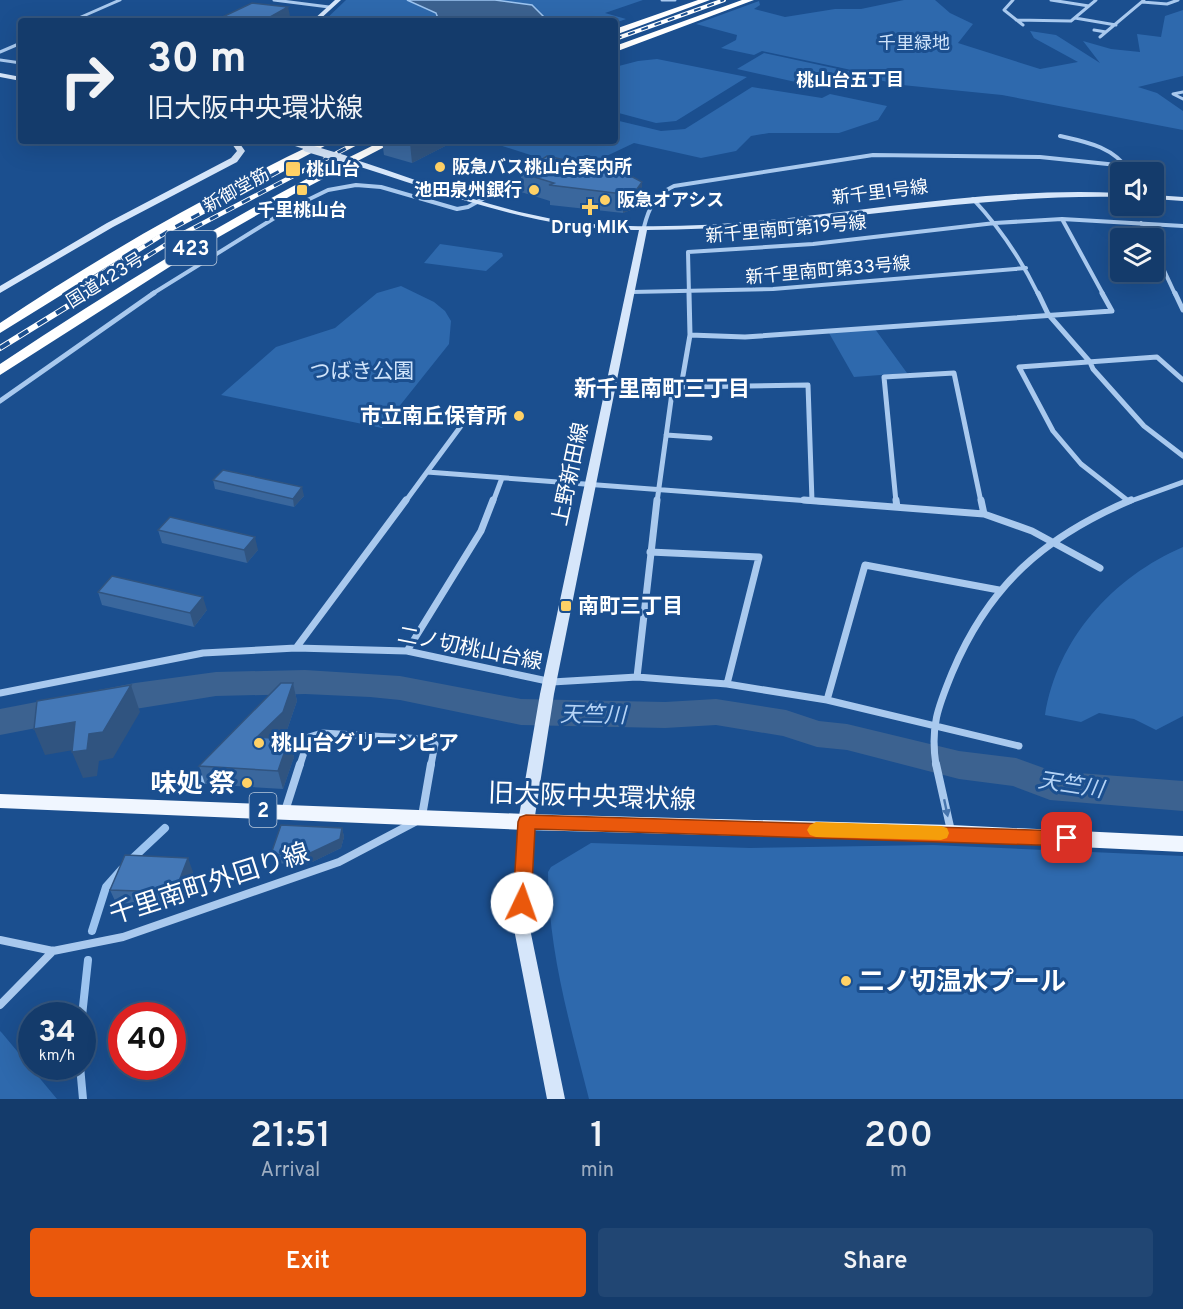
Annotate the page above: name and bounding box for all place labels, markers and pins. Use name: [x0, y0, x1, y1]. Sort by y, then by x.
place label: 阪急バス桃山台案内所: [452, 157, 632, 180]
place label: 桃山台: [306, 159, 360, 182]
marker: 桃山台: [284, 160, 302, 178]
marker: 阪急バス桃山台案内所: [433, 160, 447, 174]
place label: 池田泉州銀行: [414, 179, 522, 203]
marker: 千里桃山台: [295, 183, 309, 197]
marker: 池田泉州銀行: [527, 183, 541, 197]
place label: 阪急オアシス: [617, 190, 724, 213]
marker: 阪急オアシス: [598, 193, 612, 207]
place label: 千里桃山台: [257, 200, 347, 223]
marker: Drug MIK: [583, 200, 597, 214]
place label: Drug MIK: [551, 217, 629, 240]
place label: 市立南丘保育所: [360, 404, 507, 431]
marker: 市立南丘保育所: [512, 409, 526, 423]
place label: 南町三丁目: [578, 594, 683, 621]
marker: 南町三丁目: [559, 599, 573, 613]
place label: 桃山台グリーンピア: [271, 731, 459, 758]
marker: 桃山台グリーンピア: [252, 736, 266, 750]
place label: 味処 祭: [150, 769, 235, 802]
marker: 味処 祭: [240, 776, 254, 790]
pin: [1041, 812, 1092, 863]
place label: 二ノ切温水プール: [858, 967, 1066, 1000]
marker: 二ノ切温水プール: [839, 974, 853, 988]

